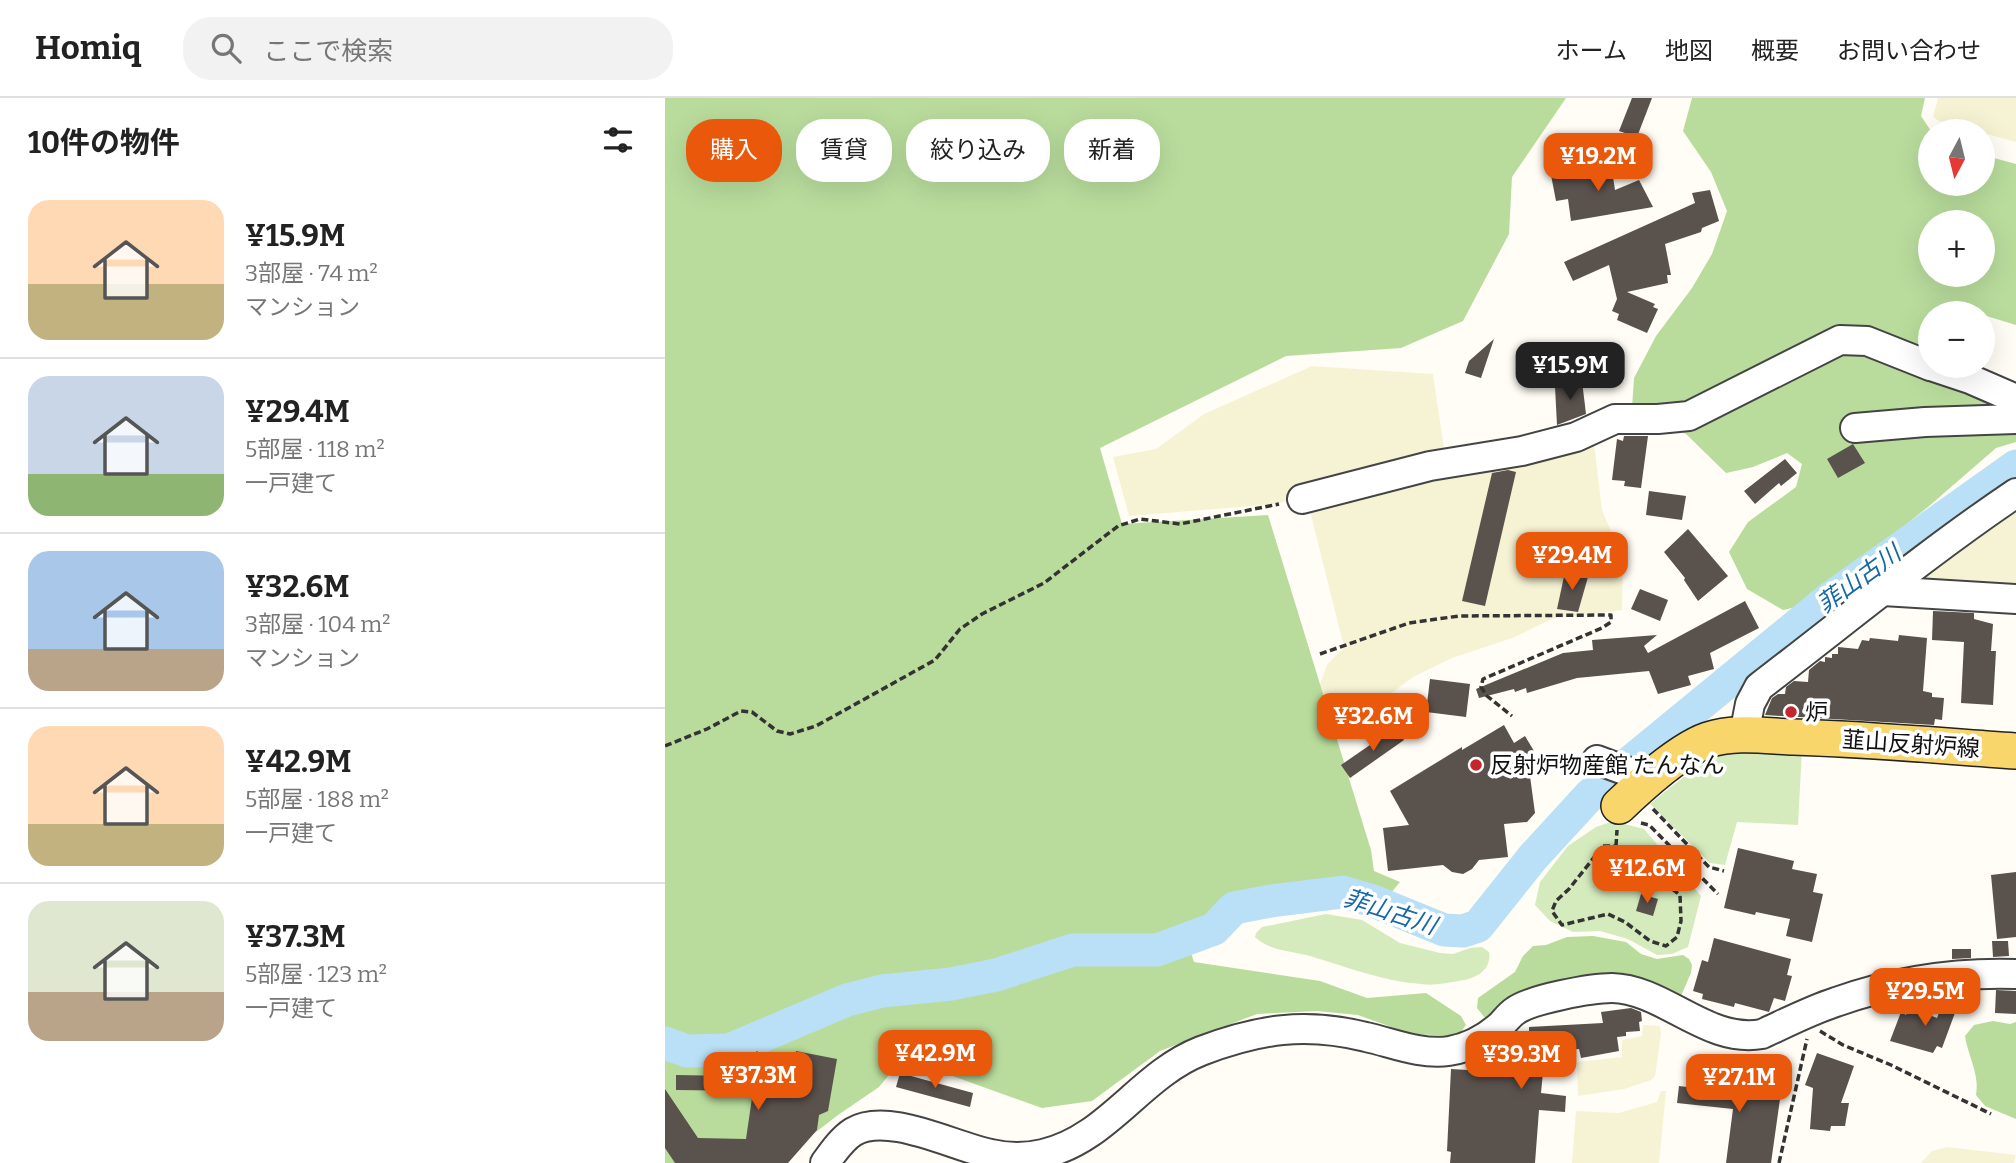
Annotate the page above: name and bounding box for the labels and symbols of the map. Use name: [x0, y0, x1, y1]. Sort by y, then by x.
north arrow: [1918, 119, 1995, 196]
pin: ¥19.2M: [1541, 134, 1655, 193]
pin: ¥15.9M: [1513, 342, 1627, 402]
pin: ¥29.4M: [1515, 532, 1629, 592]
water label: 菲山古川: [1812, 538, 1908, 619]
pin: ¥32.6M: [1316, 694, 1430, 753]
place label: 炉: [1805, 698, 1828, 726]
marker: 炉: [1783, 704, 1799, 720]
street label: 韮山反射炉線: [1841, 725, 1981, 763]
place label: 反射炉物産館 たんなん: [1490, 751, 1725, 779]
marker: 反射炉物産館 たんなん: [1468, 757, 1484, 773]
pin: ¥12.6M: [1590, 846, 1704, 905]
water label: 菲山古川: [1340, 884, 1443, 941]
pin: ¥29.5M: [1868, 968, 1982, 1028]
pin: ¥42.9M: [878, 1030, 992, 1090]
pin: ¥39.3M: [1464, 1032, 1578, 1091]
pin: ¥37.3M: [701, 1052, 815, 1112]
pin: ¥27.1M: [1682, 1054, 1796, 1114]

